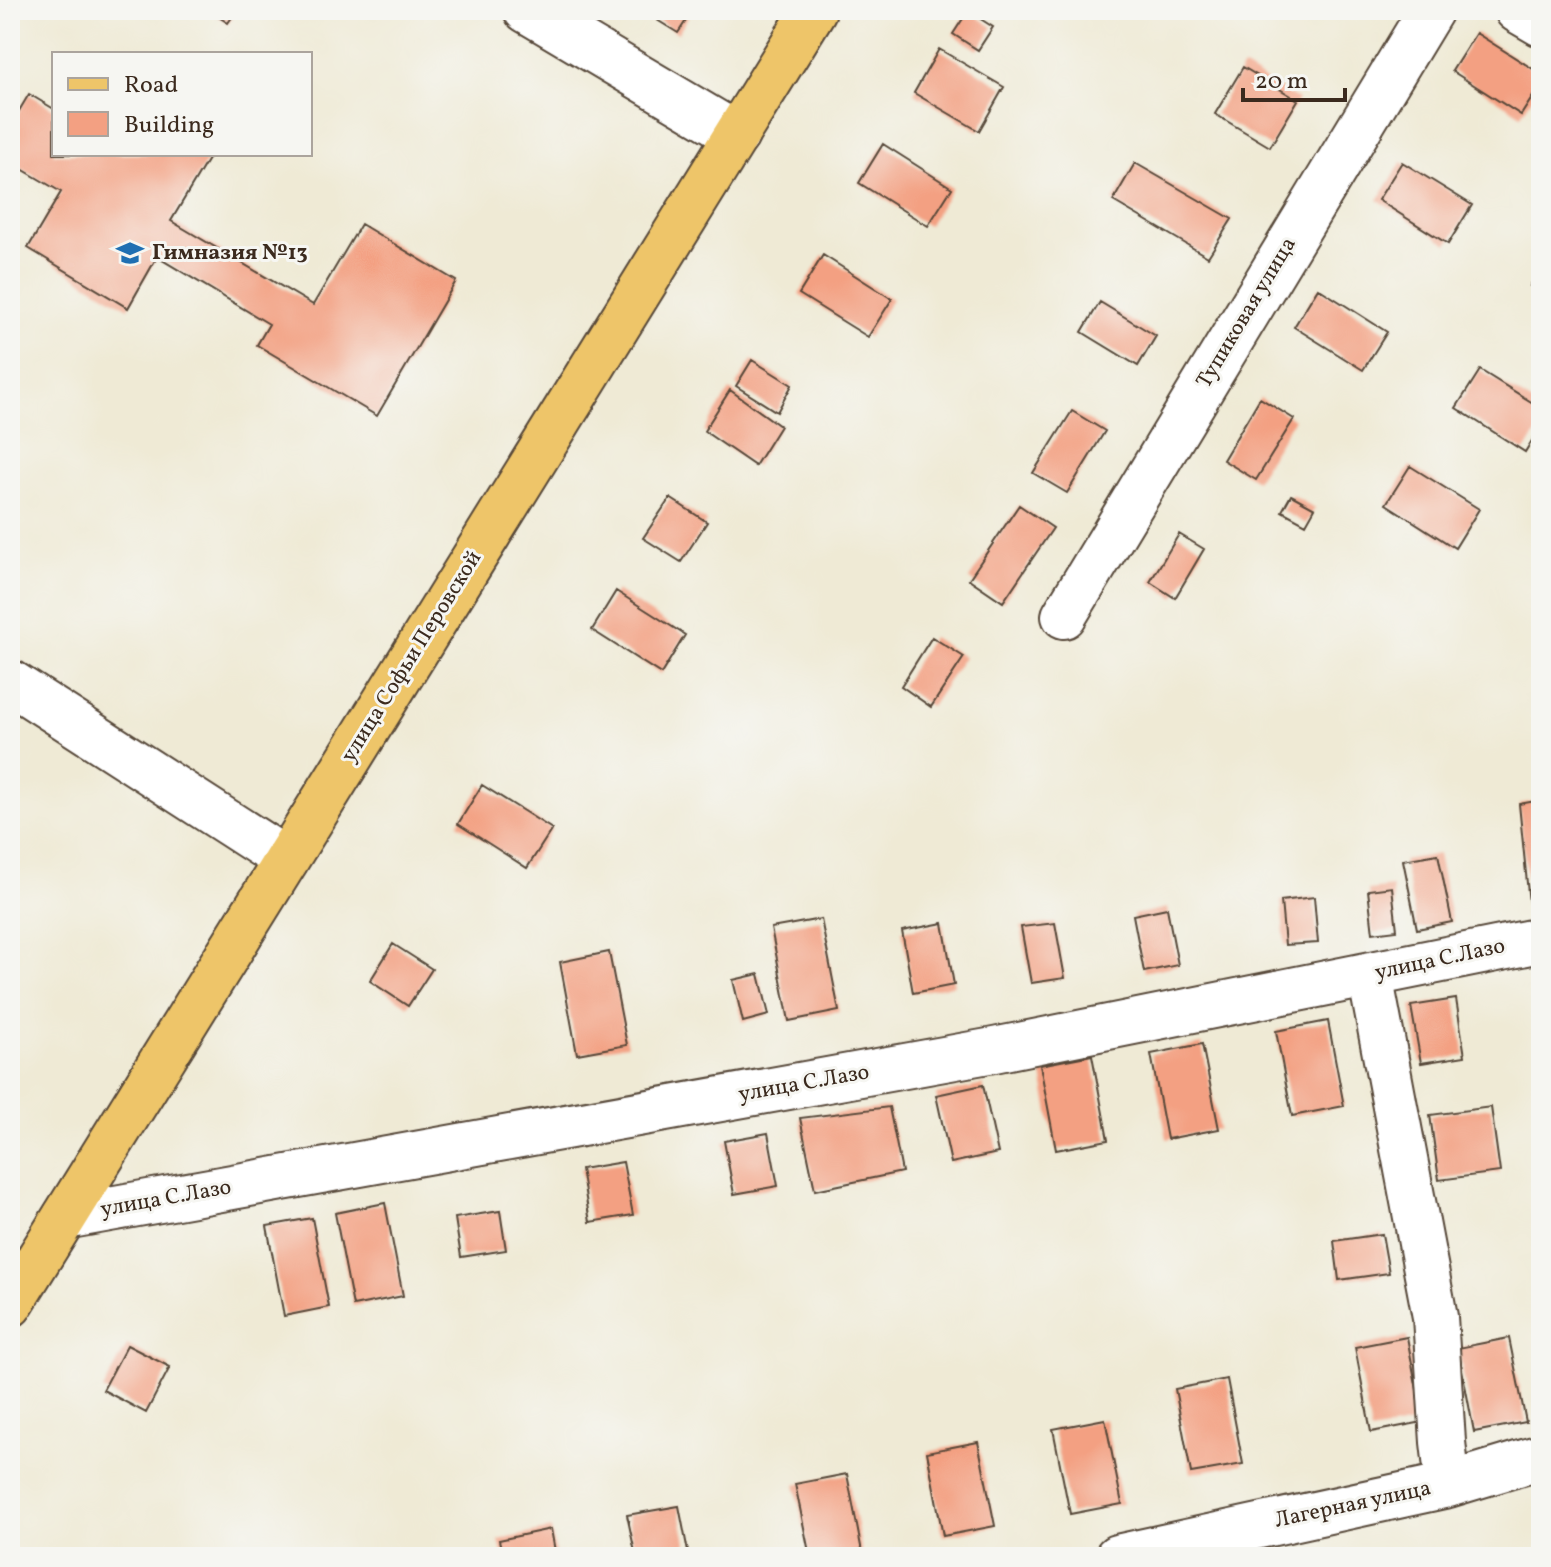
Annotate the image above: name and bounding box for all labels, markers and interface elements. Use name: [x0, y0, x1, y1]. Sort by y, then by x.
legend: [52, 52, 312, 156]
scale bar: [1243, 52, 1345, 102]
text: 20 m: [1255, 65, 1308, 99]
text: Road: [124, 69, 178, 103]
text: Building: [124, 109, 214, 143]
street label: Тупиковая улица: [1190, 231, 1304, 395]
school or university icon: Гимназия №13: [115, 238, 145, 268]
place label: Гимназия №13: [152, 238, 308, 269]
street label: улица Софьи Перовской: [334, 545, 490, 769]
street label: улица С.Лазо: [1372, 931, 1508, 989]
street label: улица С.Лазо: [736, 1057, 872, 1111]
street label: улица С.Лазо: [98, 1172, 234, 1226]
street label: Лагерная улица: [1272, 1473, 1434, 1537]

